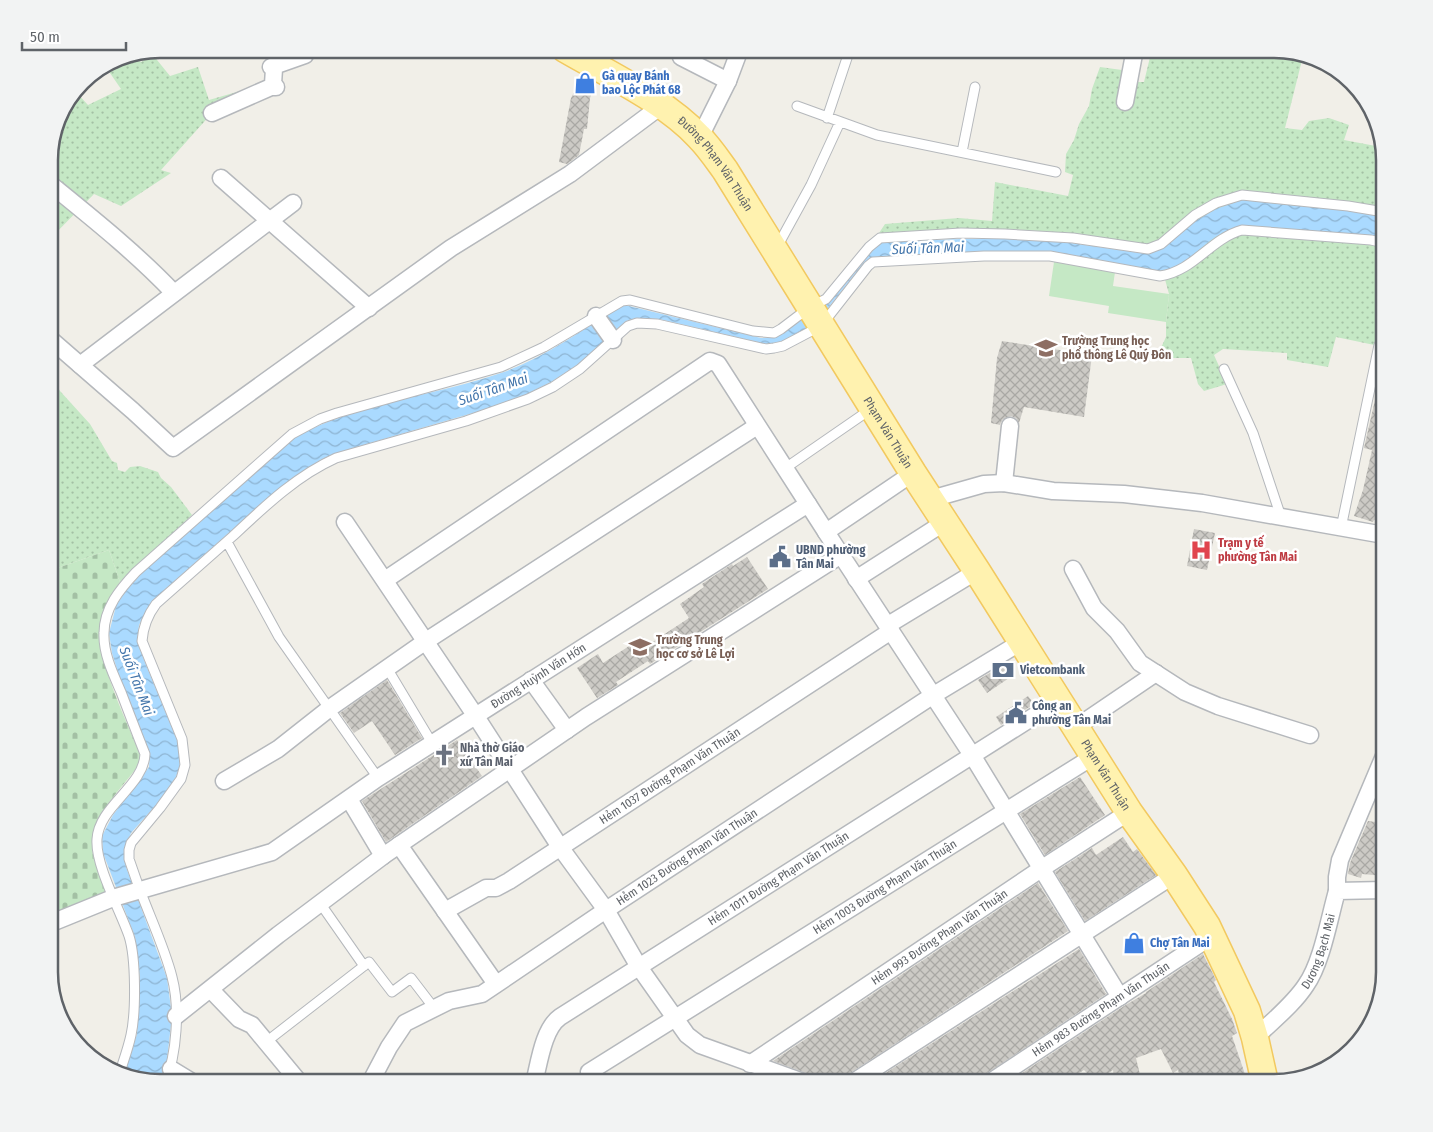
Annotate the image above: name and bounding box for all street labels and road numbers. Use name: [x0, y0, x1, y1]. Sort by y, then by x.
street label: Đường Phạm Văn Thuận: [675, 113, 756, 214]
street label: Phạm Văn Thuận: [861, 394, 915, 471]
street label: Đường Huỳnh Văn Hớn: [488, 640, 589, 711]
street label: Hẻm 1037 Đường Phạm Văn Thuận: [597, 725, 743, 827]
street label: Phạm Văn Thuận: [1078, 737, 1133, 813]
street label: Hẻm 1023 Đường Phạm Văn Thuận: [614, 806, 760, 908]
street label: Hẻm 1011 Đường Phạm Văn Thuận: [705, 828, 852, 928]
street label: Hẻm 1003 Đường Phạm Văn Thuận: [810, 837, 959, 937]
street label: Hẻm 993 Đường Phạm Văn Thuận: [869, 886, 1010, 988]
street label: Dương Bạch Mai: [1298, 912, 1338, 992]
street label: Hẻm 983 Đường Phạm Văn Thuận: [1030, 959, 1172, 1060]

